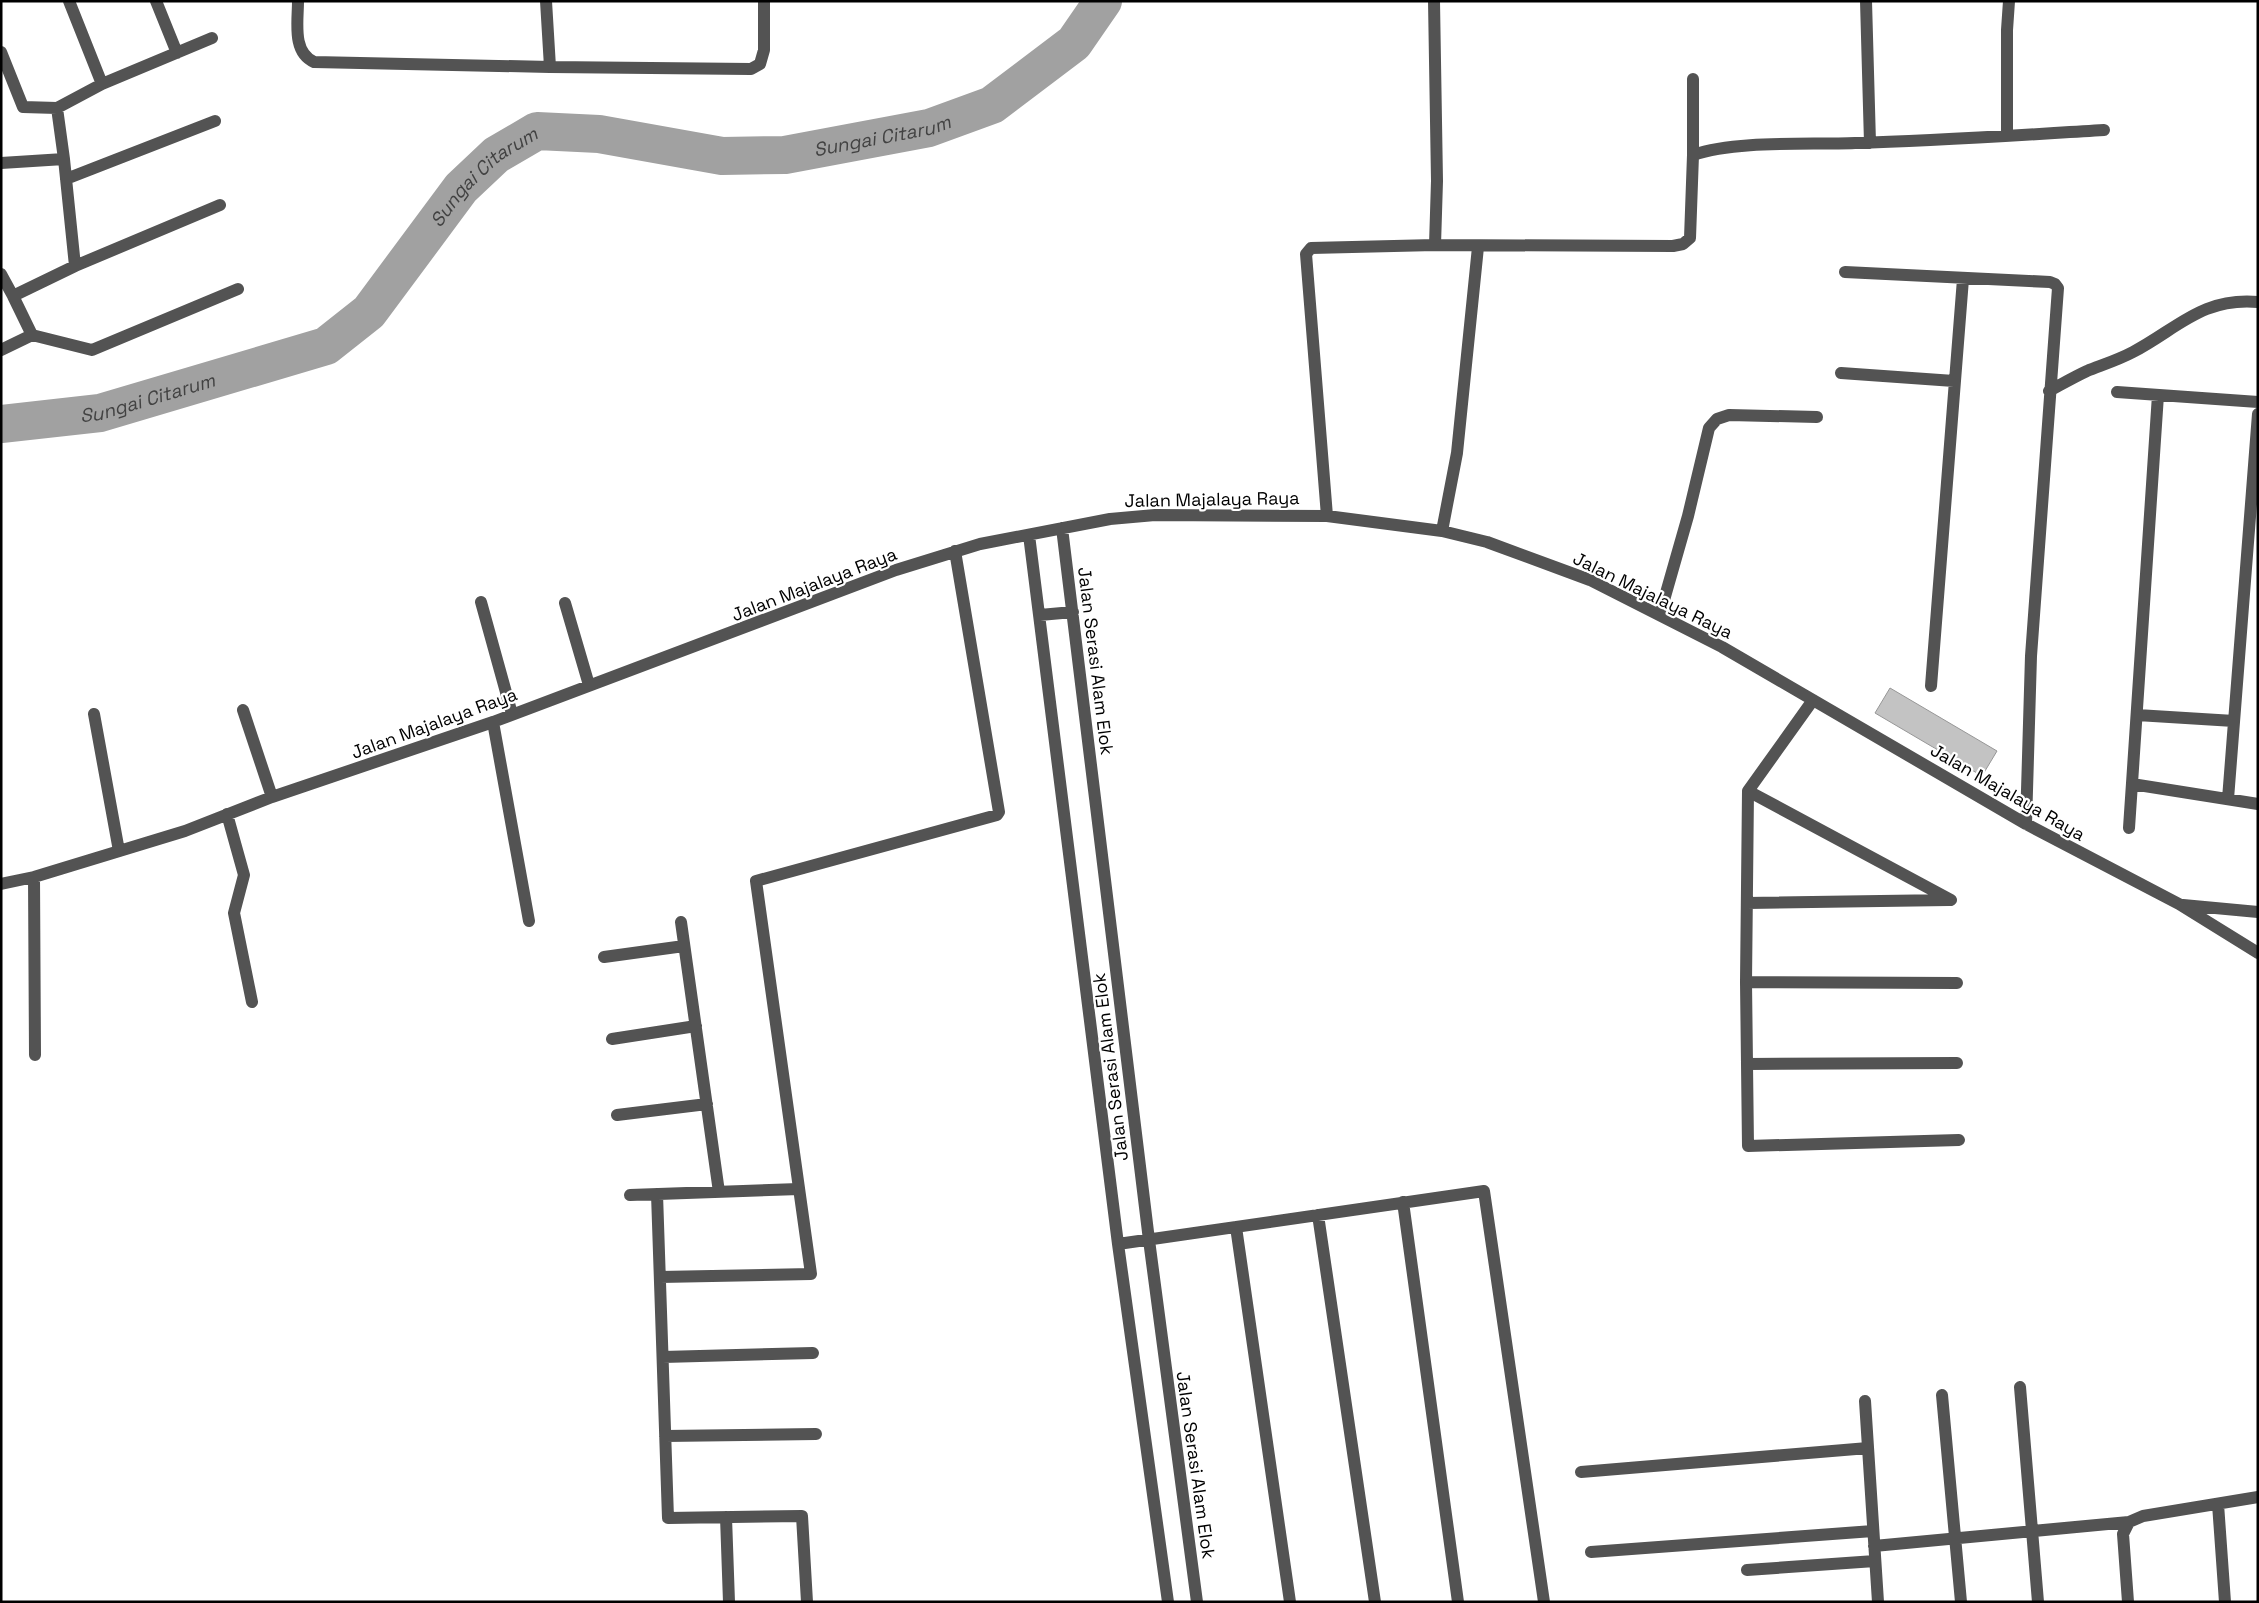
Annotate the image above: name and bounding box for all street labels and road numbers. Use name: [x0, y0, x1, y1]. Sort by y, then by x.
street label: Jalan Majalaya Raya: [1124, 486, 1300, 512]
street label: Jalan Majalaya Raya: [728, 542, 900, 626]
street label: Jalan Majalaya Raya: [1569, 546, 1737, 644]
street label: Jalan Serasi Alam Elok: [1073, 566, 1119, 757]
street label: Jalan Majalaya Raya: [348, 682, 520, 764]
street label: Jalan Majalaya Raya: [1926, 738, 2090, 846]
street label: Jalan Serasi Alam Elok: [1087, 971, 1133, 1162]
street label: Jalan Serasi Alam Elok: [1171, 1370, 1221, 1561]

